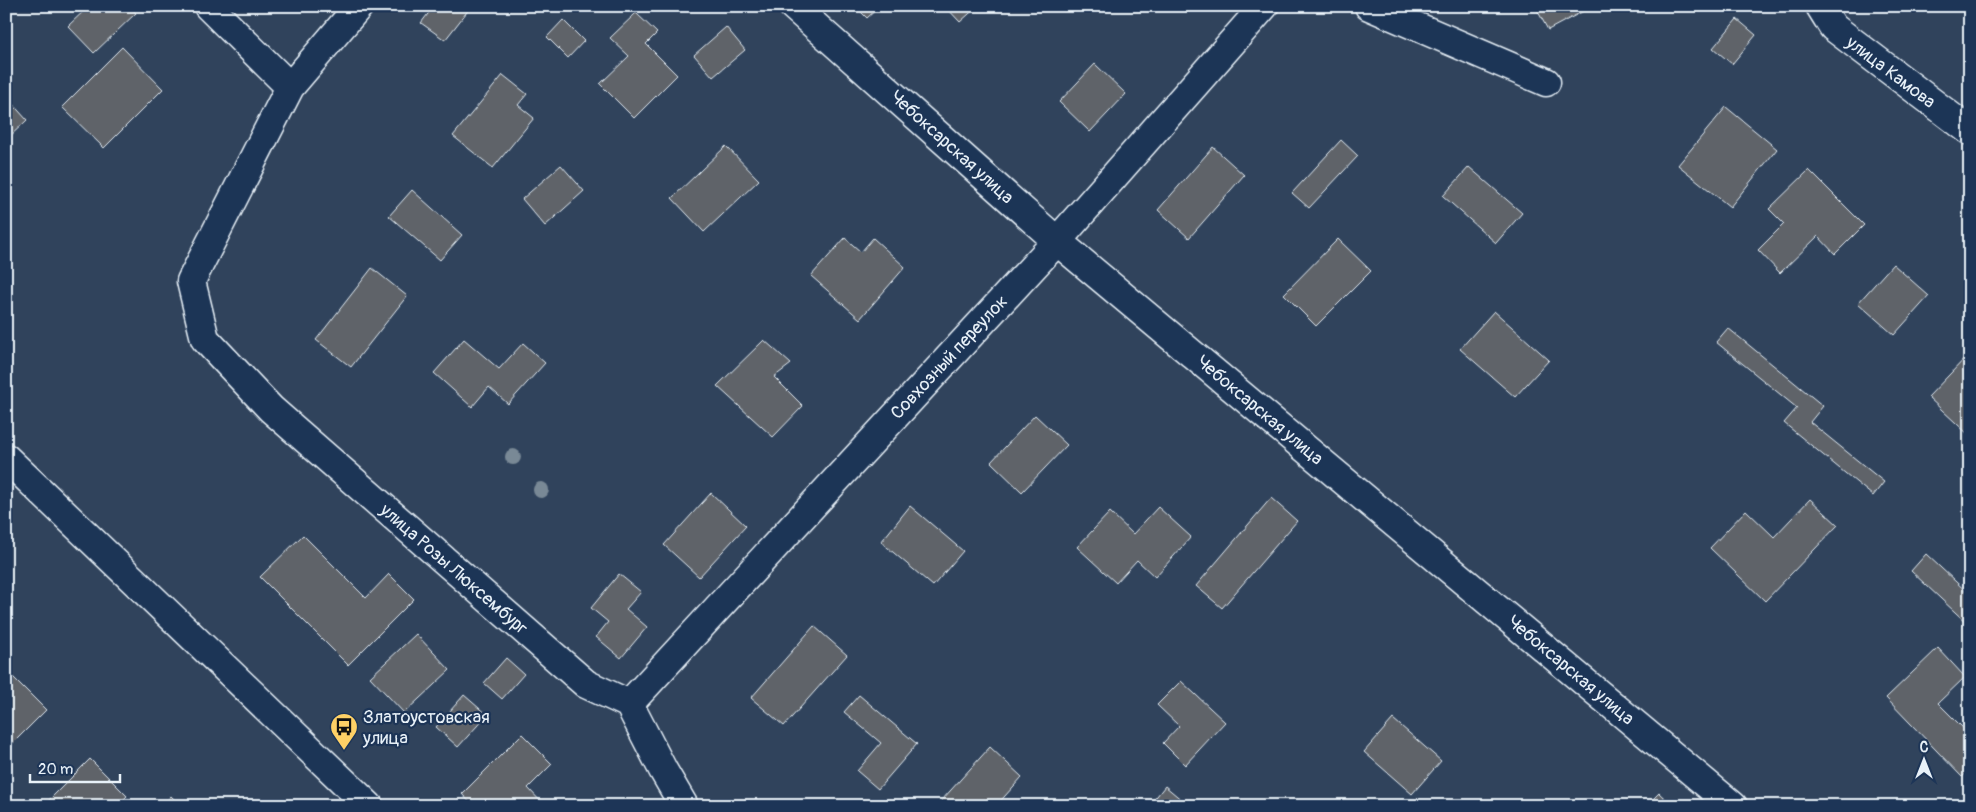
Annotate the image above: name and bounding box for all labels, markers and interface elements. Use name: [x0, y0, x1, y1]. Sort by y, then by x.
street label: улица Камова: [1841, 31, 1940, 114]
street label: Чебоксарская улица: [885, 86, 1018, 209]
street label: Совхозный переулок: [886, 290, 1013, 424]
street label: Чебоксарская улица: [1191, 350, 1328, 470]
street label: улица Розы Люксембург: [374, 498, 532, 640]
street label: Чебоксарская улица: [1502, 610, 1639, 730]
place label: Златоустовская улица: [362, 706, 490, 750]
bus stop icon: Златоустовская улица: [329, 712, 359, 751]
north arrow: [1898, 734, 1948, 784]
text: С: [1920, 739, 1929, 756]
scale bar: [30, 752, 120, 784]
text: 20 m: [38, 760, 73, 779]

